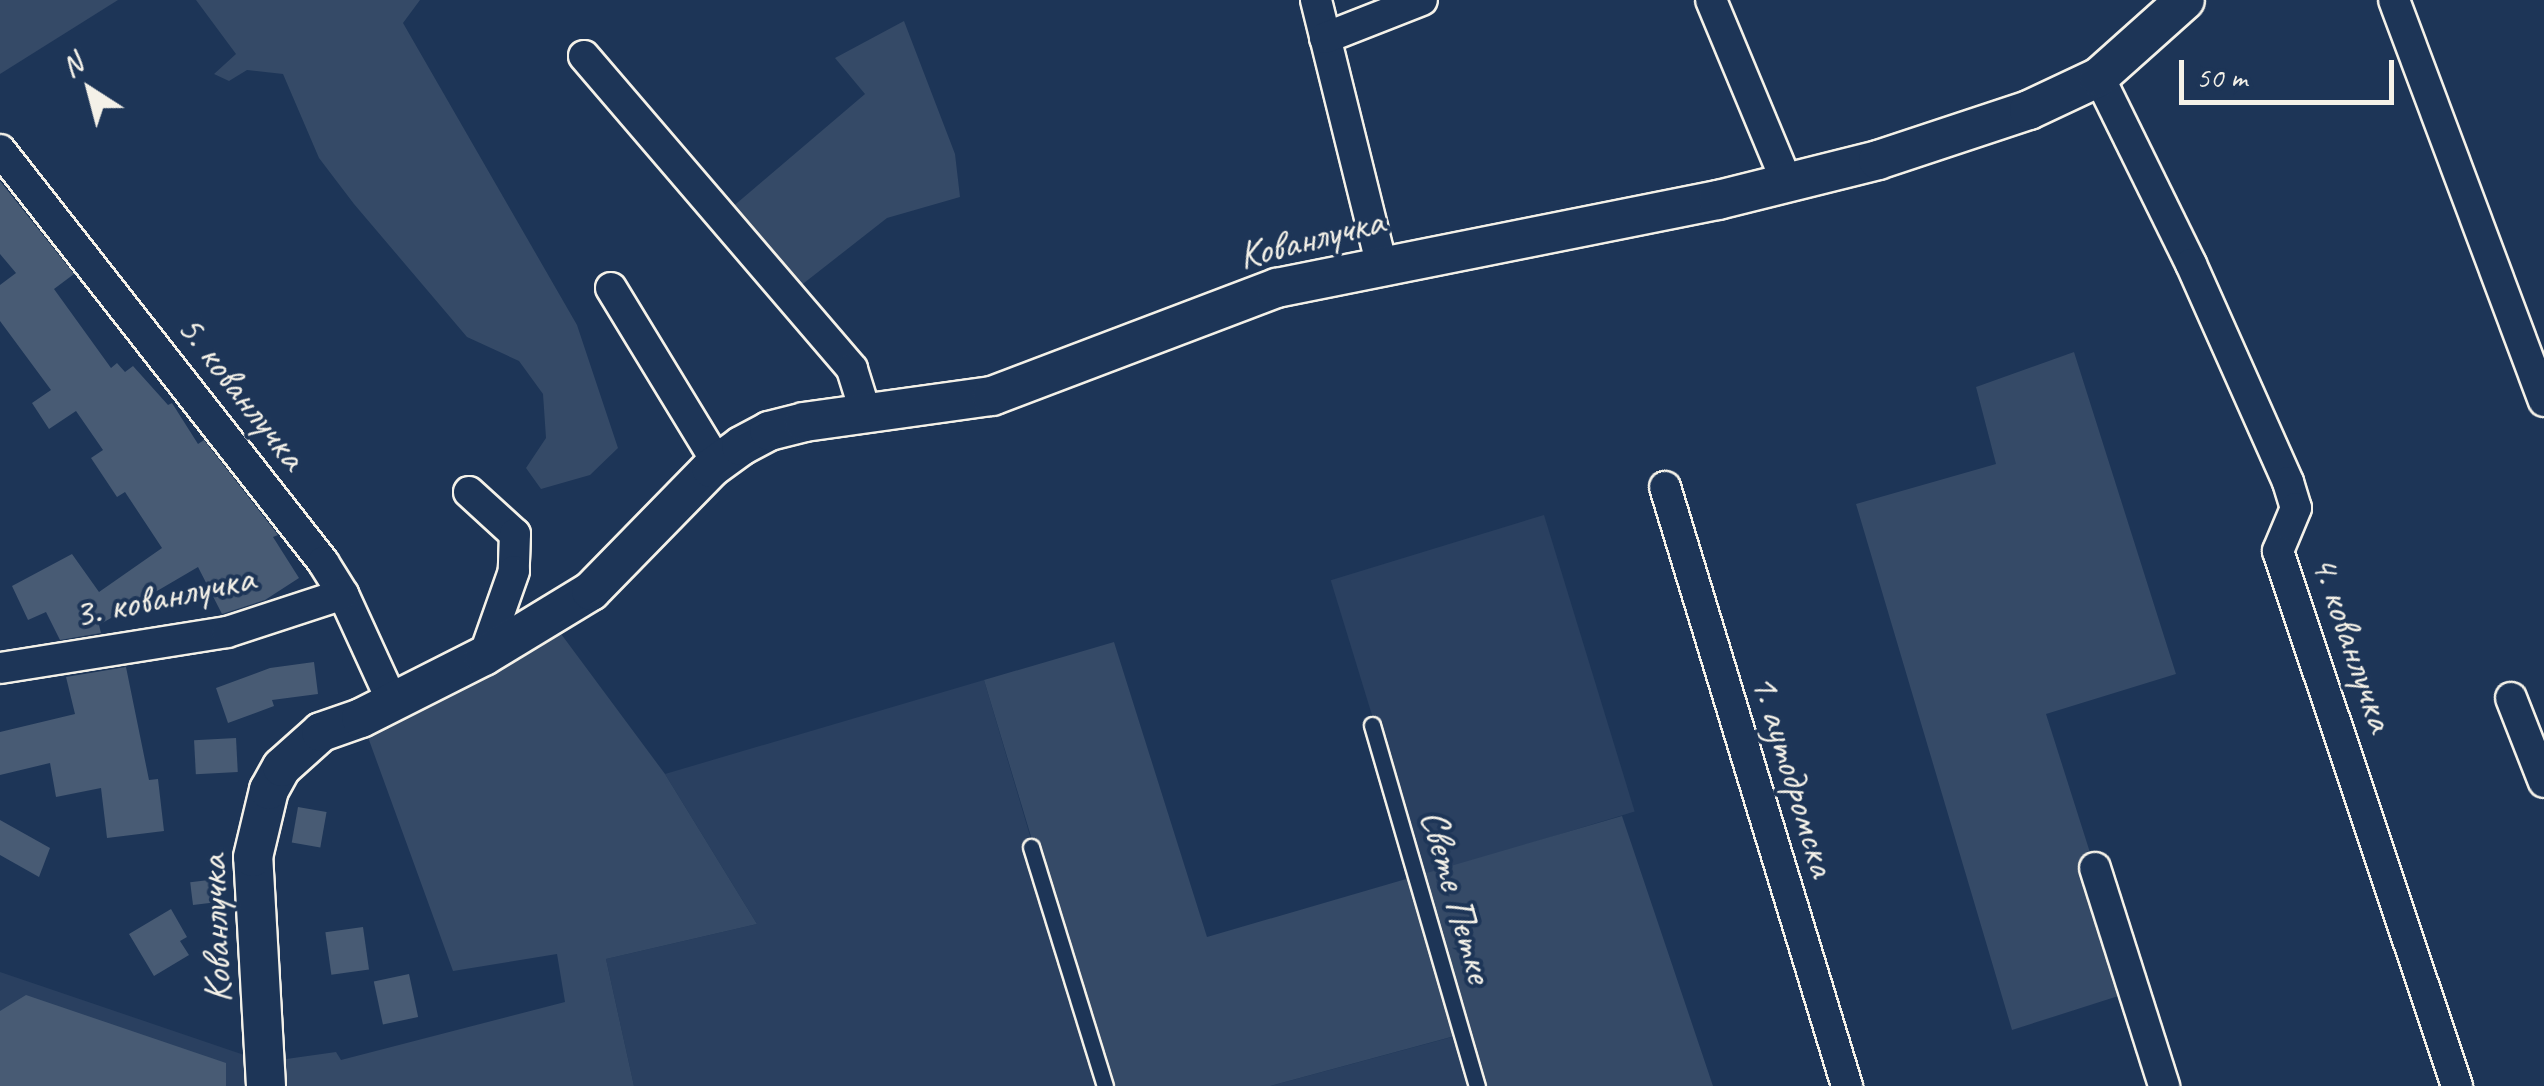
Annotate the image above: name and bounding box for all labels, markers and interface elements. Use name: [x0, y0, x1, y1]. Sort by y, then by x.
north arrow: [40, 40, 140, 140]
scale bar: [2184, 40, 2399, 102]
text: N: [55, 46, 89, 85]
text: 50 m: [2196, 58, 2247, 96]
street label: Кованлучка: [1233, 197, 1389, 279]
street label: 5. кованлучка: [167, 305, 317, 479]
street label: 4. кованлучка: [2300, 549, 2406, 737]
street label: 3. кованлучка: [69, 553, 259, 639]
street label: 1. аутодромска: [1741, 668, 1847, 882]
street label: Свете Петке: [1410, 805, 1504, 987]
street label: Кованлучка: [188, 854, 242, 1004]

